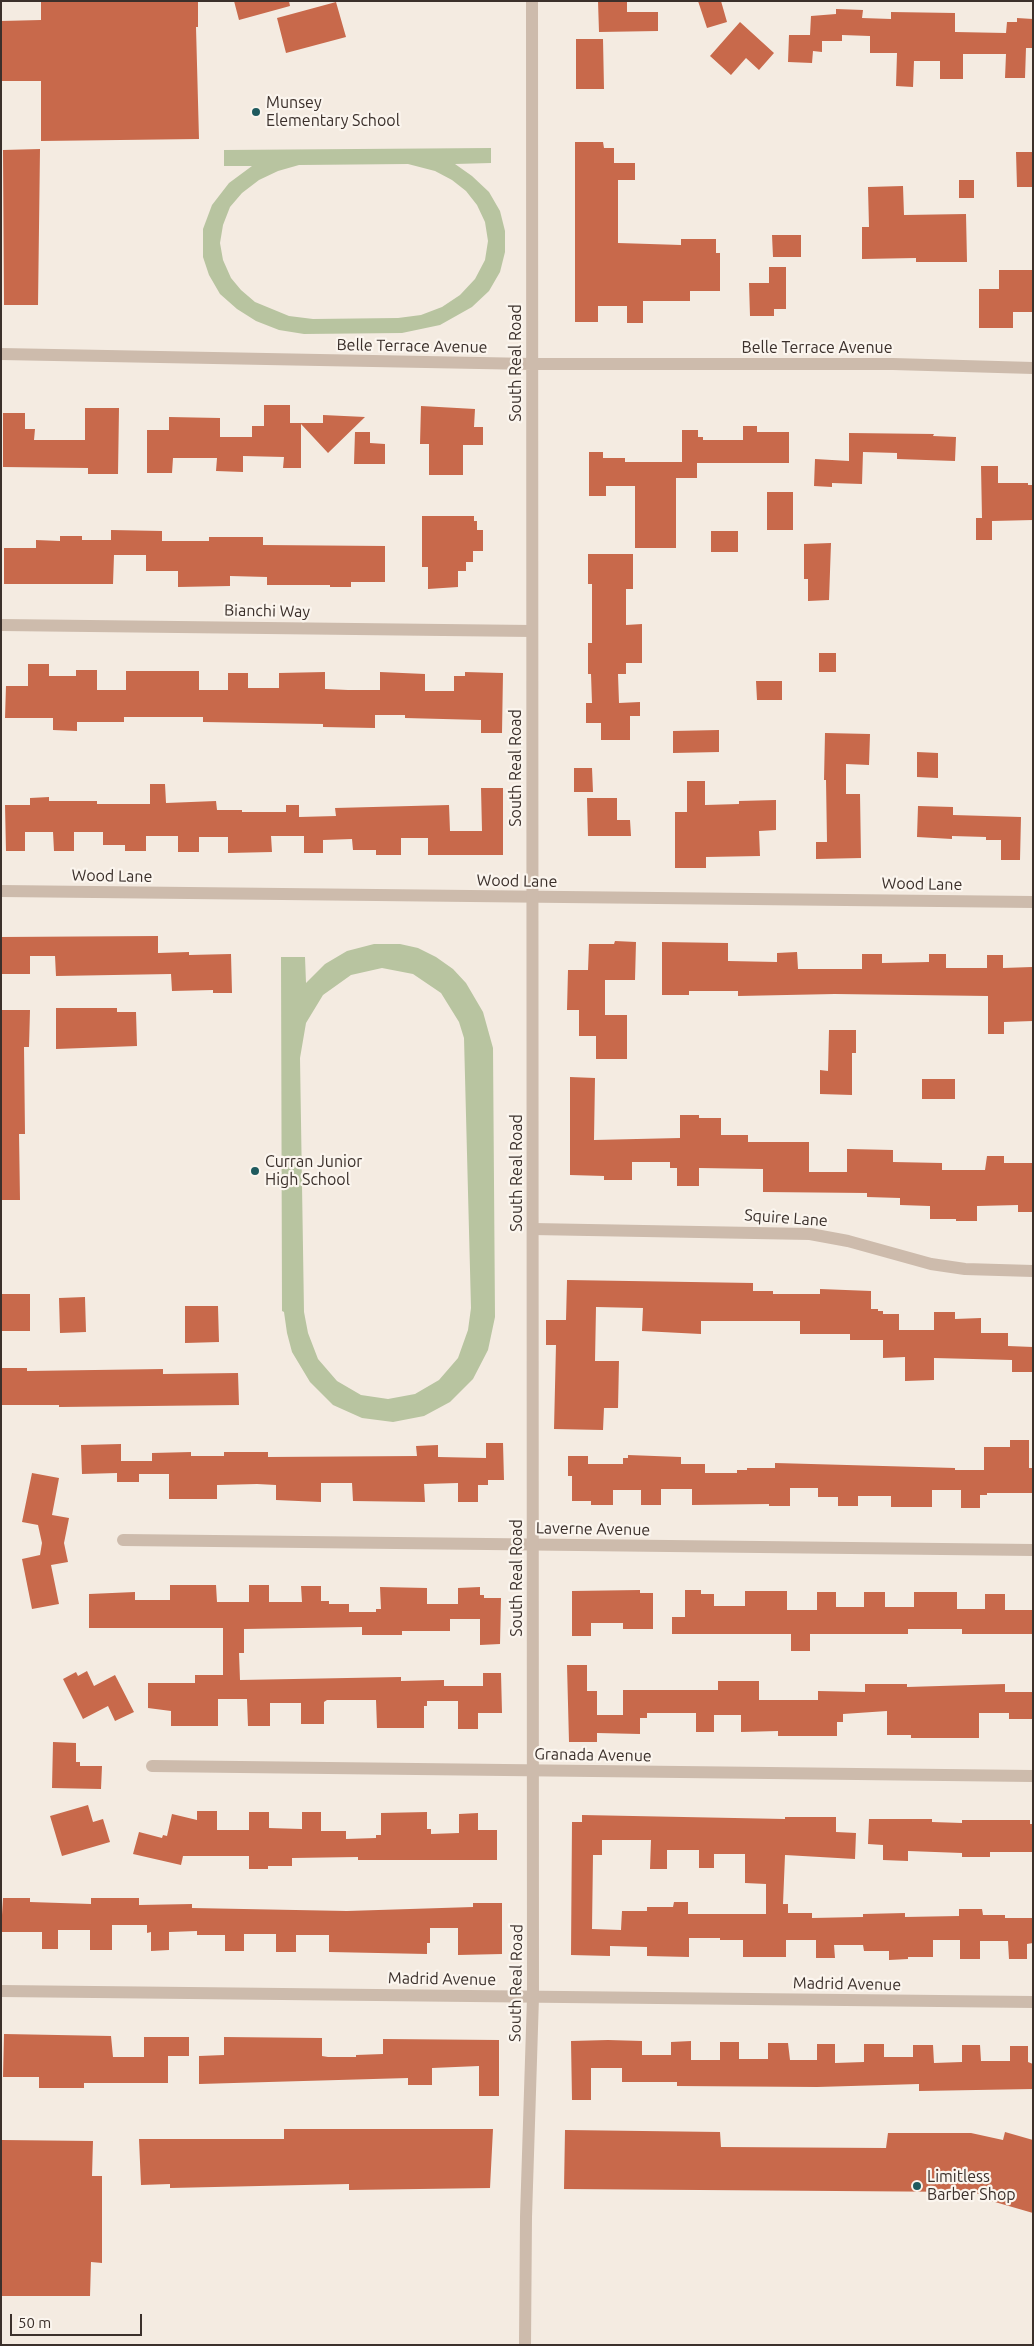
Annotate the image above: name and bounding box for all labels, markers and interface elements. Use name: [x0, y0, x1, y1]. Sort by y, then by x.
place label: Munsey Elementary School: [266, 93, 400, 131]
marker: Munsey Elementary School: [250, 106, 262, 118]
street label: South Real Road: [506, 304, 526, 422]
street label: Belle Terrace Avenue: [336, 335, 488, 357]
street label: Belle Terrace Avenue: [742, 338, 892, 358]
street label: Bianchi Way: [224, 601, 310, 621]
street label: South Real Road: [506, 709, 526, 827]
street label: Wood Lane: [72, 866, 152, 886]
street label: Wood Lane: [477, 871, 557, 891]
street label: Wood Lane: [882, 874, 962, 894]
street label: South Real Road: [507, 1114, 527, 1232]
place label: Curran Junior High School: [265, 1152, 362, 1190]
marker: Curran Junior High School: [249, 1165, 261, 1177]
street label: Squire Lane: [744, 1206, 828, 1230]
street label: Laverne Avenue: [536, 1518, 650, 1540]
street label: South Real Road: [507, 1519, 527, 1637]
street label: Granada Avenue: [534, 1744, 652, 1766]
street label: South Real Road: [505, 1924, 527, 2042]
street label: Madrid Avenue: [388, 1968, 496, 1990]
street label: Madrid Avenue: [793, 1973, 901, 1995]
place label: Limitless Barber Shop: [927, 2167, 1016, 2205]
marker: Limitless Barber Shop: [911, 2180, 923, 2192]
scale bar: [12, 2304, 145, 2336]
text: 50 m: [18, 2314, 51, 2331]

